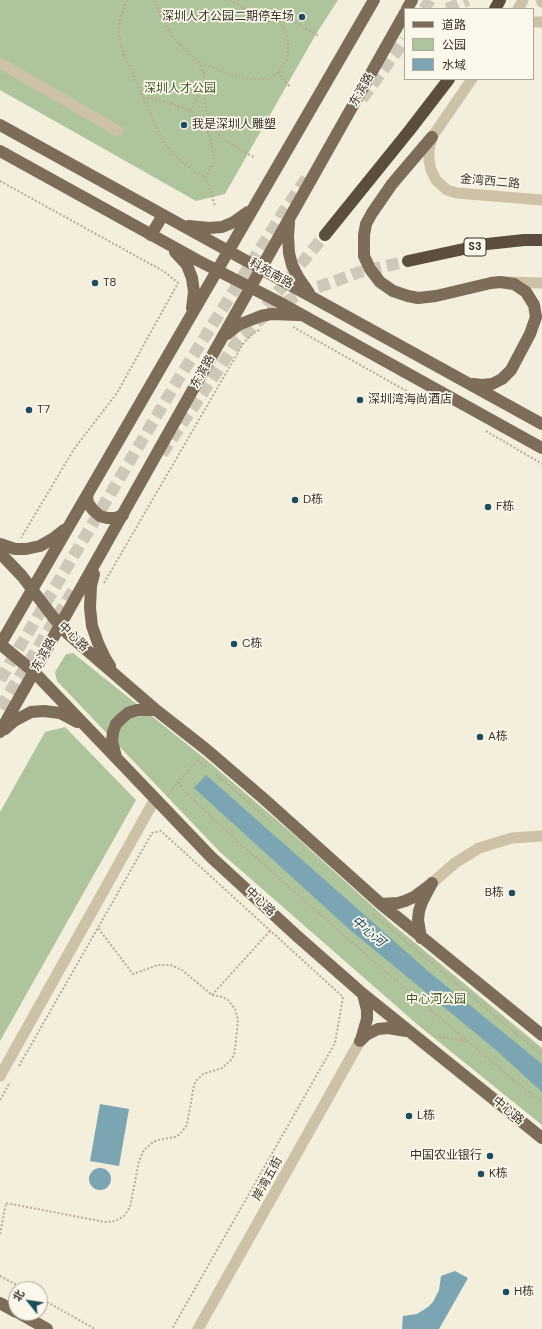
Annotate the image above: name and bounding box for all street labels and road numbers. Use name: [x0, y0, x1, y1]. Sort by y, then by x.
street label: 东滨路: [347, 71, 377, 109]
street label: 金湾西二路: [459, 172, 521, 192]
road number: S3: [464, 238, 486, 256]
street label: 科苑南路: [247, 256, 295, 292]
street label: 东滨路: [188, 353, 218, 391]
street label: 中心路: [55, 619, 91, 655]
street label: 东滨路: [29, 636, 59, 674]
street label: 中心路: [242, 884, 278, 920]
street label: 中心路: [489, 1094, 527, 1128]
street label: 岸湾五街: [250, 1155, 286, 1203]

